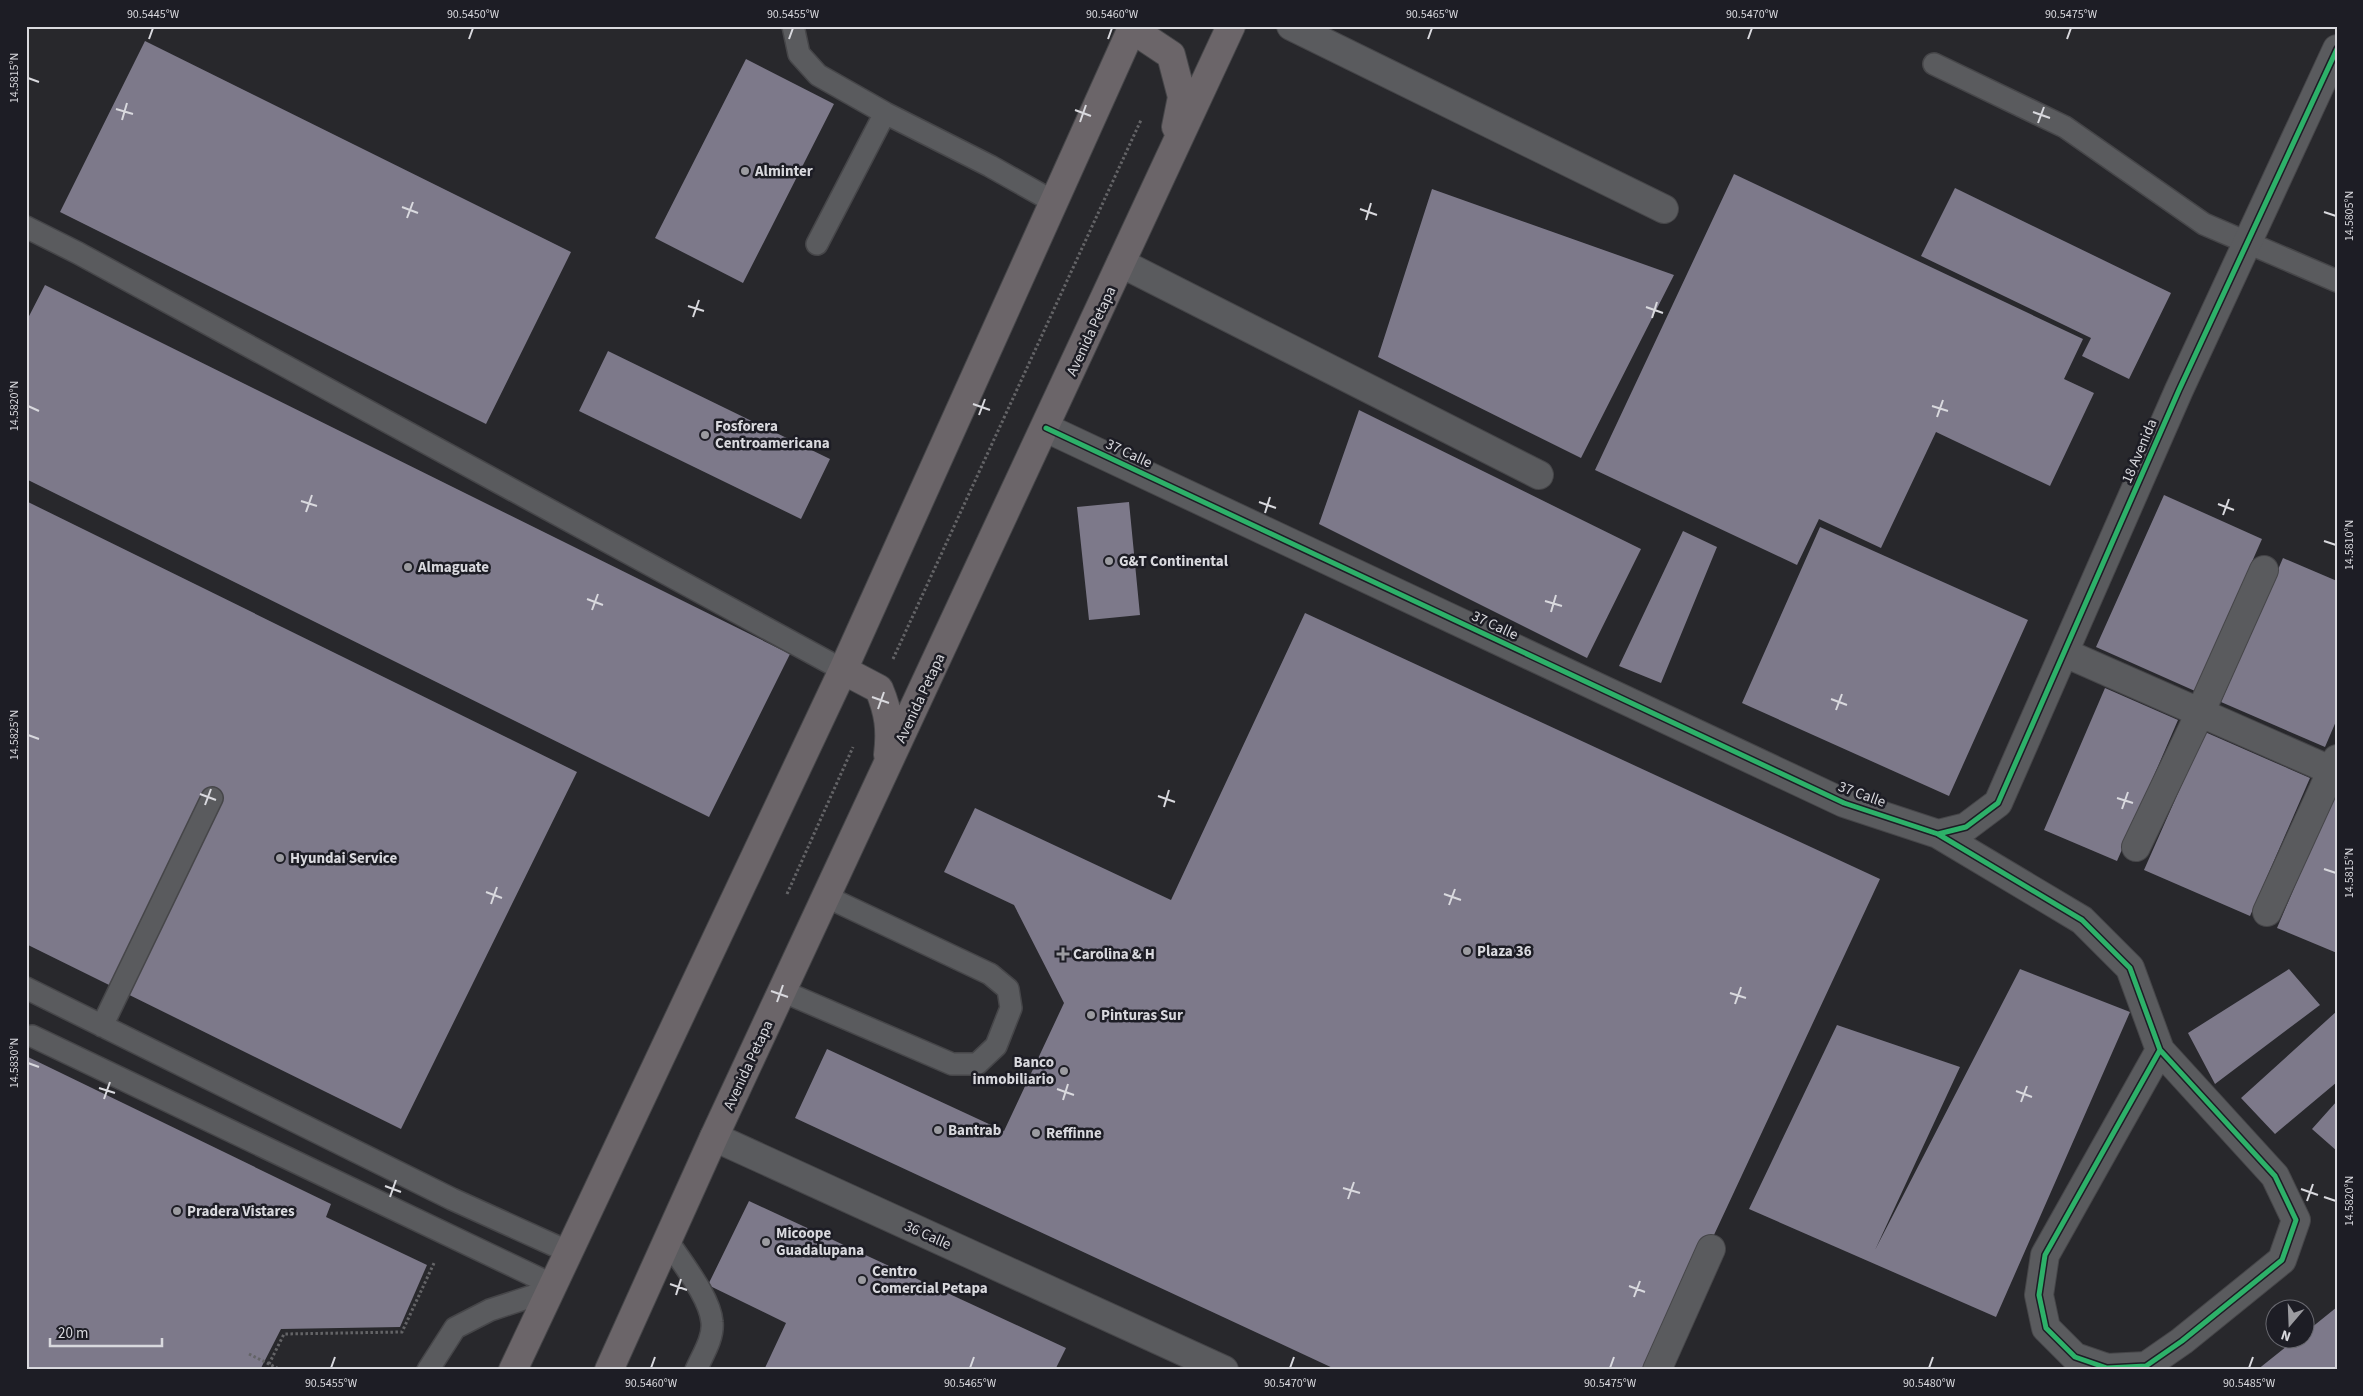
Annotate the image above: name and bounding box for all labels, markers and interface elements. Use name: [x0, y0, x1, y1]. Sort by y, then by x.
text: 90.5445°W: [127, 6, 180, 23]
text: 90.5450°W: [447, 6, 500, 23]
text: 90.5455°W: [767, 6, 820, 23]
text: 90.5460°W: [1086, 6, 1139, 23]
text: 90.5465°W: [1406, 6, 1459, 23]
text: 90.5470°W: [1726, 6, 1779, 23]
text: 90.5475°W: [2045, 6, 2098, 23]
text: 14.5815°N: [6, 53, 23, 103]
place label: Alminter: [754, 161, 813, 182]
marker: Alminter: [739, 165, 751, 177]
text: 14.5805°N: [2341, 191, 2358, 241]
street label: Avenida Petapa: [1062, 283, 1121, 379]
text: 14.5820°N: [6, 381, 23, 431]
place label: Fosforera Centroamericana: [715, 416, 830, 454]
street label: 18 Avenida: [2116, 416, 2162, 487]
marker: Fosforera Centroamericana: [699, 429, 711, 441]
street label: 37 Calle: [1102, 434, 1155, 473]
text: 14.5810°N: [2341, 520, 2358, 570]
place label: G&T Continental: [1119, 551, 1229, 572]
marker: G&T Continental: [1103, 555, 1115, 567]
place label: Almaguate: [417, 557, 489, 578]
marker: Almaguate: [402, 561, 414, 573]
street label: 37 Calle: [1468, 606, 1521, 645]
street label: Avenida Petapa: [891, 650, 950, 746]
text: 14.5825°N: [6, 710, 23, 760]
street label: 37 Calle: [1835, 776, 1889, 813]
place label: Hyundai Service: [290, 848, 397, 869]
text: 14.5815°N: [2341, 848, 2358, 898]
marker: Hyundai Service: [274, 852, 286, 864]
place label: Plaza 36: [1477, 941, 1532, 962]
place label: Carolina & H: [1073, 944, 1155, 965]
marker: Plaza 36: [1461, 945, 1473, 957]
marker: Carolina & H: [1057, 948, 1069, 960]
place label: Pinturas Sur: [1101, 1005, 1183, 1026]
marker: Pinturas Sur: [1085, 1009, 1097, 1021]
street label: Avenida Petapa: [719, 1017, 778, 1113]
text: 14.5830°N: [6, 1038, 23, 1088]
place label: Banco inmobiliario: [973, 1052, 1054, 1090]
marker: Banco inmobiliario: [1058, 1065, 1070, 1077]
place label: Bantrab: [948, 1120, 1002, 1141]
place label: Reffinne: [1046, 1123, 1102, 1144]
marker: Bantrab: [932, 1124, 944, 1136]
marker: Reffinne: [1030, 1127, 1042, 1139]
text: 14.5820°N: [2341, 1176, 2358, 1226]
place label: Pradera Vistares: [187, 1201, 295, 1222]
marker: Pradera Vistares: [171, 1205, 183, 1217]
street label: 36 Calle: [901, 1216, 955, 1255]
place label: Micoope Guadalupana: [776, 1223, 864, 1261]
marker: Micoope Guadalupana: [760, 1236, 772, 1248]
place label: Centro Comercial Petapa: [872, 1261, 988, 1299]
marker: Centro Comercial Petapa: [856, 1274, 868, 1286]
north arrow: [2266, 1298, 2316, 1348]
scale bar: [50, 1316, 162, 1348]
text: 20 m: [58, 1323, 88, 1344]
text: N: [2278, 1324, 2294, 1346]
text: 90.5455°W: [305, 1375, 358, 1392]
text: 90.5460°W: [625, 1375, 678, 1392]
text: 90.5465°W: [944, 1375, 997, 1392]
text: 90.5470°W: [1264, 1375, 1317, 1392]
text: 90.5475°W: [1584, 1375, 1637, 1392]
text: 90.5480°W: [1903, 1375, 1956, 1392]
text: 90.5485°W: [2223, 1375, 2276, 1392]

